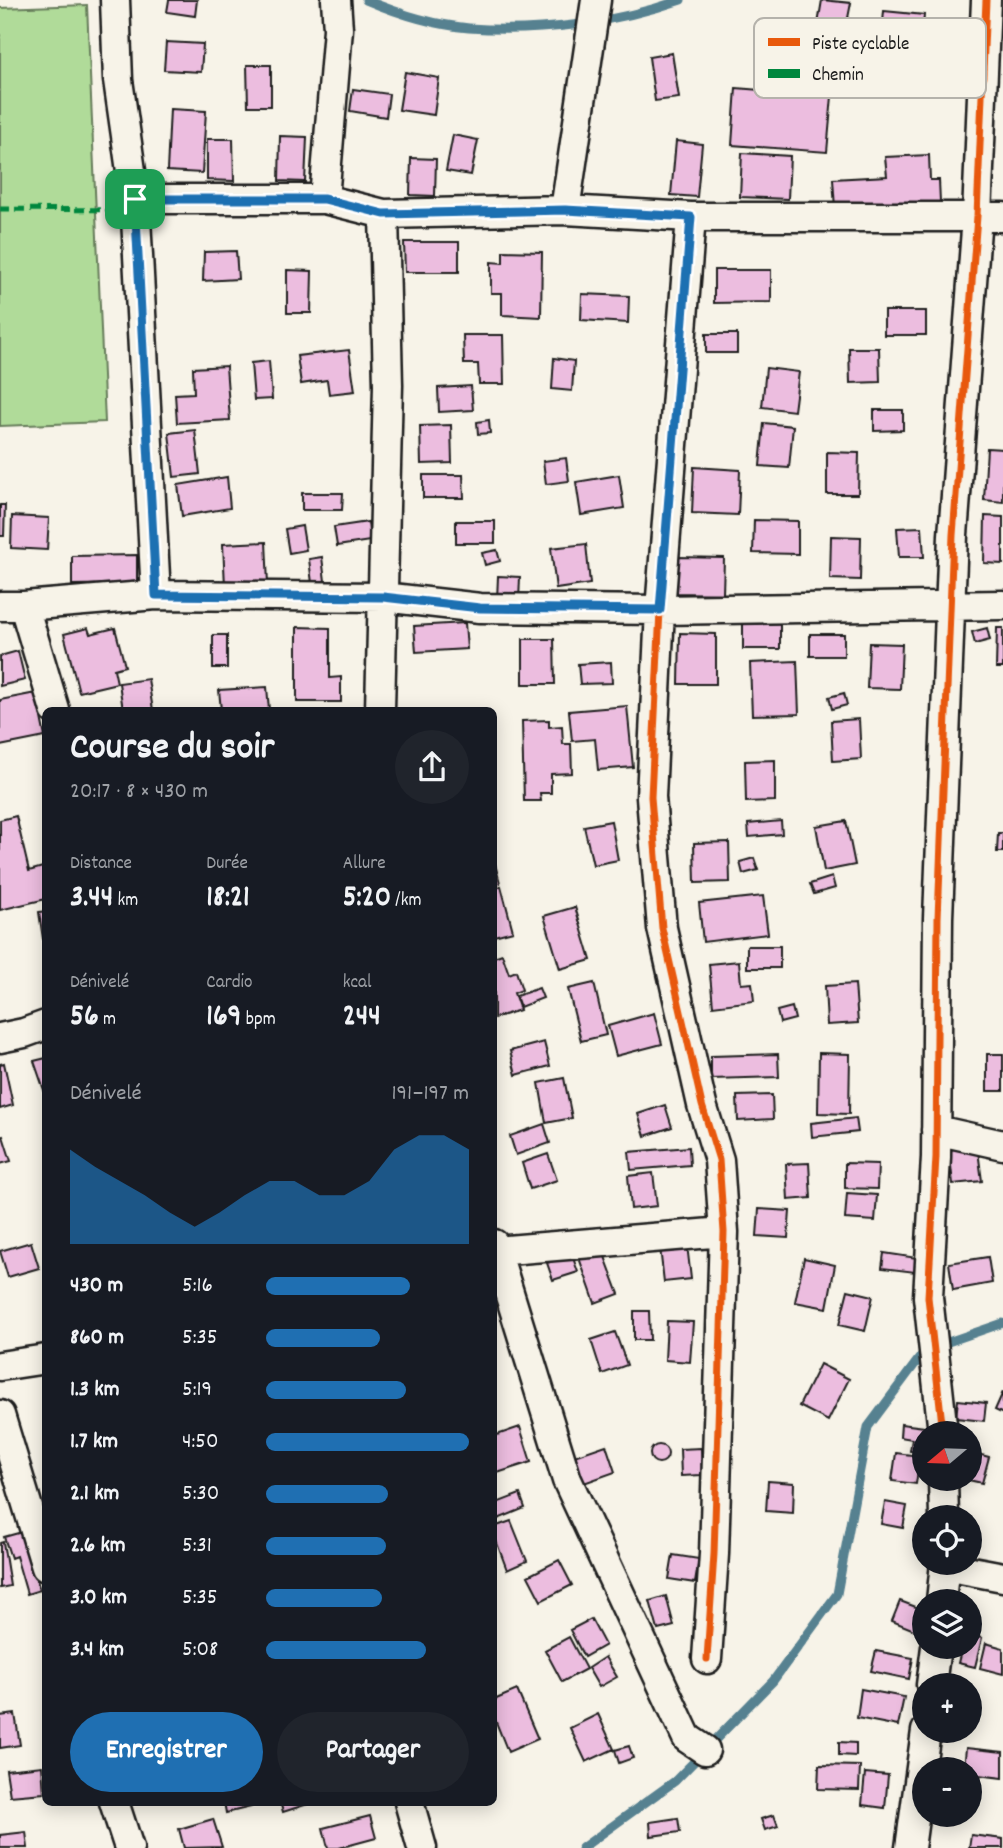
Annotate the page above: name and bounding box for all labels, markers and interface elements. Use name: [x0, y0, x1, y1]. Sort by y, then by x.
legend: [754, 18, 986, 98]
text: Piste cyclable: [812, 32, 909, 59]
text: Chemin: [812, 63, 864, 90]
pin: [105, 169, 165, 229]
icon: arrive: [116, 180, 154, 218]
text: Course du soir: [70, 722, 274, 777]
button: share: [395, 730, 469, 804]
text: 20:17 · 8 × 430 m: [70, 776, 208, 809]
text: Distance: [70, 851, 132, 878]
text: Durée: [206, 851, 248, 878]
text: Allure: [343, 851, 386, 878]
text: 3.44: [70, 878, 113, 921]
text: 18:21: [206, 878, 250, 921]
text: 5:20: [343, 878, 391, 921]
text: km: [113, 888, 138, 915]
text: /km: [391, 888, 422, 915]
text: Dénivelé: [70, 970, 129, 997]
text: Cardio: [206, 970, 253, 997]
text: kcal: [343, 970, 372, 997]
text: 56: [70, 997, 99, 1040]
text: 169: [206, 997, 241, 1040]
text: 244: [343, 997, 381, 1040]
text: m: [99, 1007, 116, 1034]
text: bpm: [241, 1007, 276, 1034]
text: Dénivelé: [70, 1078, 142, 1111]
text: 191–197 m: [392, 1078, 469, 1111]
text: 430 m: [70, 1270, 123, 1303]
text: 5:16: [182, 1270, 213, 1303]
text: 860 m: [70, 1322, 124, 1355]
text: 5:35: [182, 1322, 217, 1355]
text: 1.3 km: [70, 1374, 120, 1407]
text: 5:19: [182, 1374, 212, 1407]
north arrow: [912, 1421, 982, 1491]
map controls: [912, 1421, 982, 1827]
text: 1.7 km: [70, 1426, 118, 1459]
text: 4:50: [182, 1426, 219, 1459]
text: 2.1 km: [70, 1478, 119, 1511]
text: 5:30: [182, 1478, 219, 1511]
button: locate: [912, 1505, 982, 1575]
text: 2.6 km: [70, 1530, 126, 1563]
text: 5:31: [182, 1530, 212, 1563]
text: 3.0 km: [70, 1582, 127, 1615]
text: 5:35: [182, 1582, 217, 1615]
button: layers: [912, 1589, 982, 1659]
text: 3.4 km: [70, 1634, 124, 1667]
text: 5:08: [182, 1634, 218, 1667]
button: +: [912, 1673, 982, 1743]
button: Enregistrer: [70, 1712, 263, 1792]
button: Partager: [277, 1712, 469, 1792]
button: −: [912, 1757, 982, 1827]

